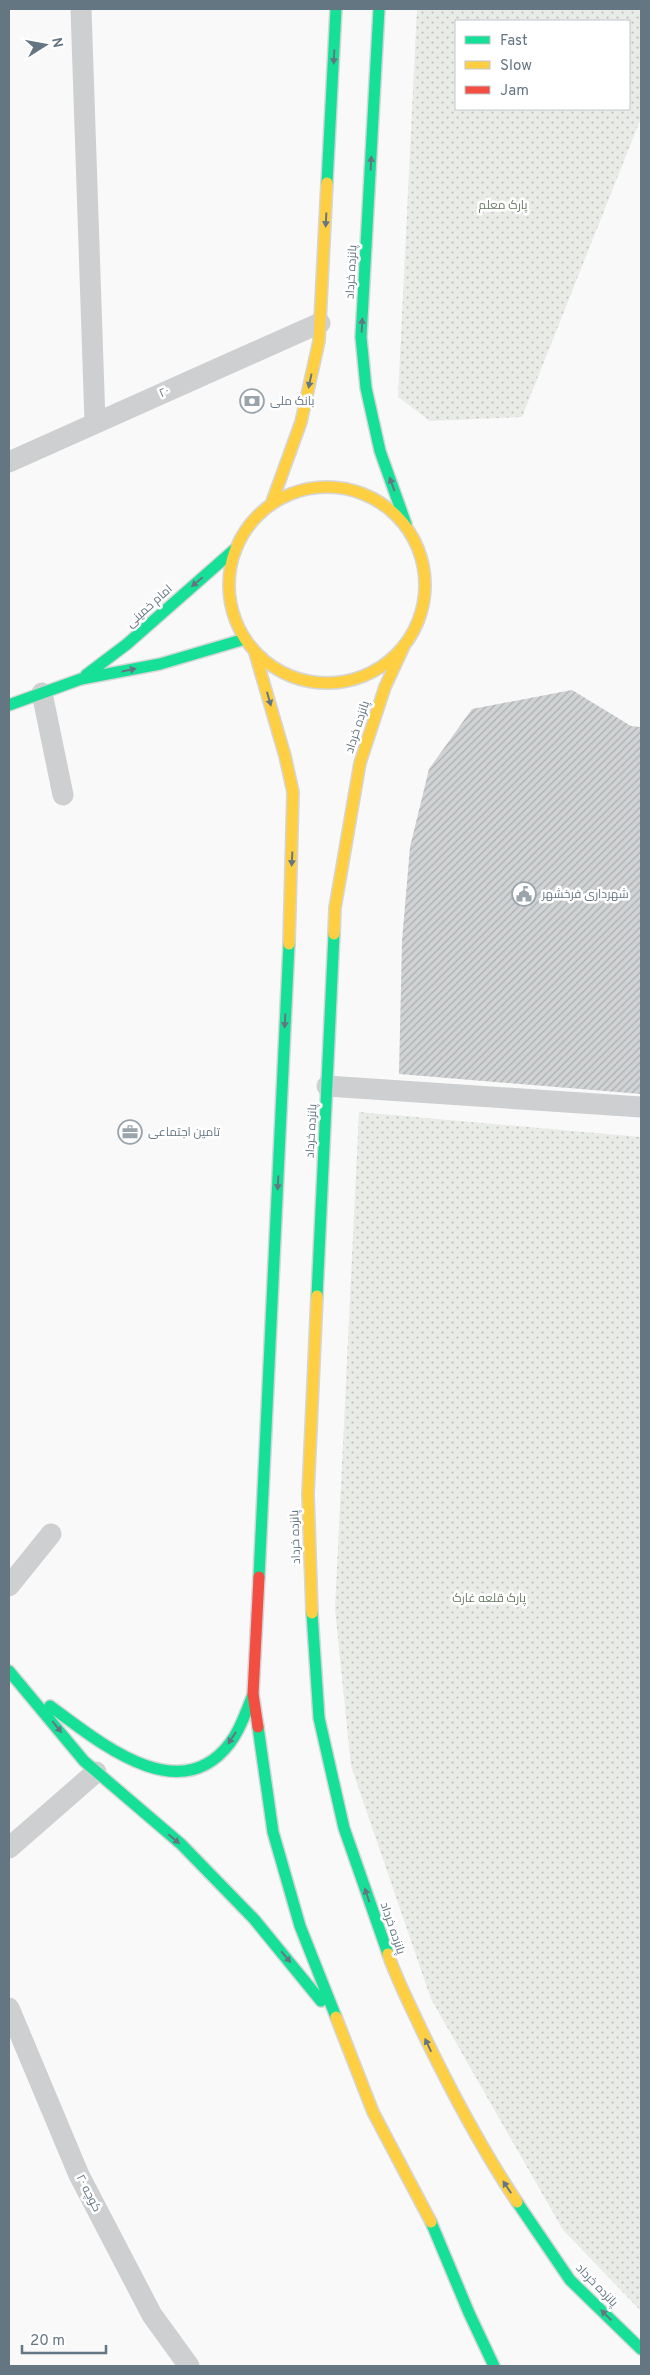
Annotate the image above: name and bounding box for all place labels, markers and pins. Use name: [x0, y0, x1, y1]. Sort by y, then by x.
bank icon: بانک ملی: [239, 388, 265, 414]
place label: بانک ملی: [270, 394, 315, 410]
public building icon: شهرداری فرخشهر: [511, 881, 537, 907]
place label: شهرداری فرخشهر: [541, 887, 629, 903]
office icon: تامین اجتماعی: [117, 1119, 143, 1145]
place label: تامین اجتماعی: [148, 1125, 221, 1141]

